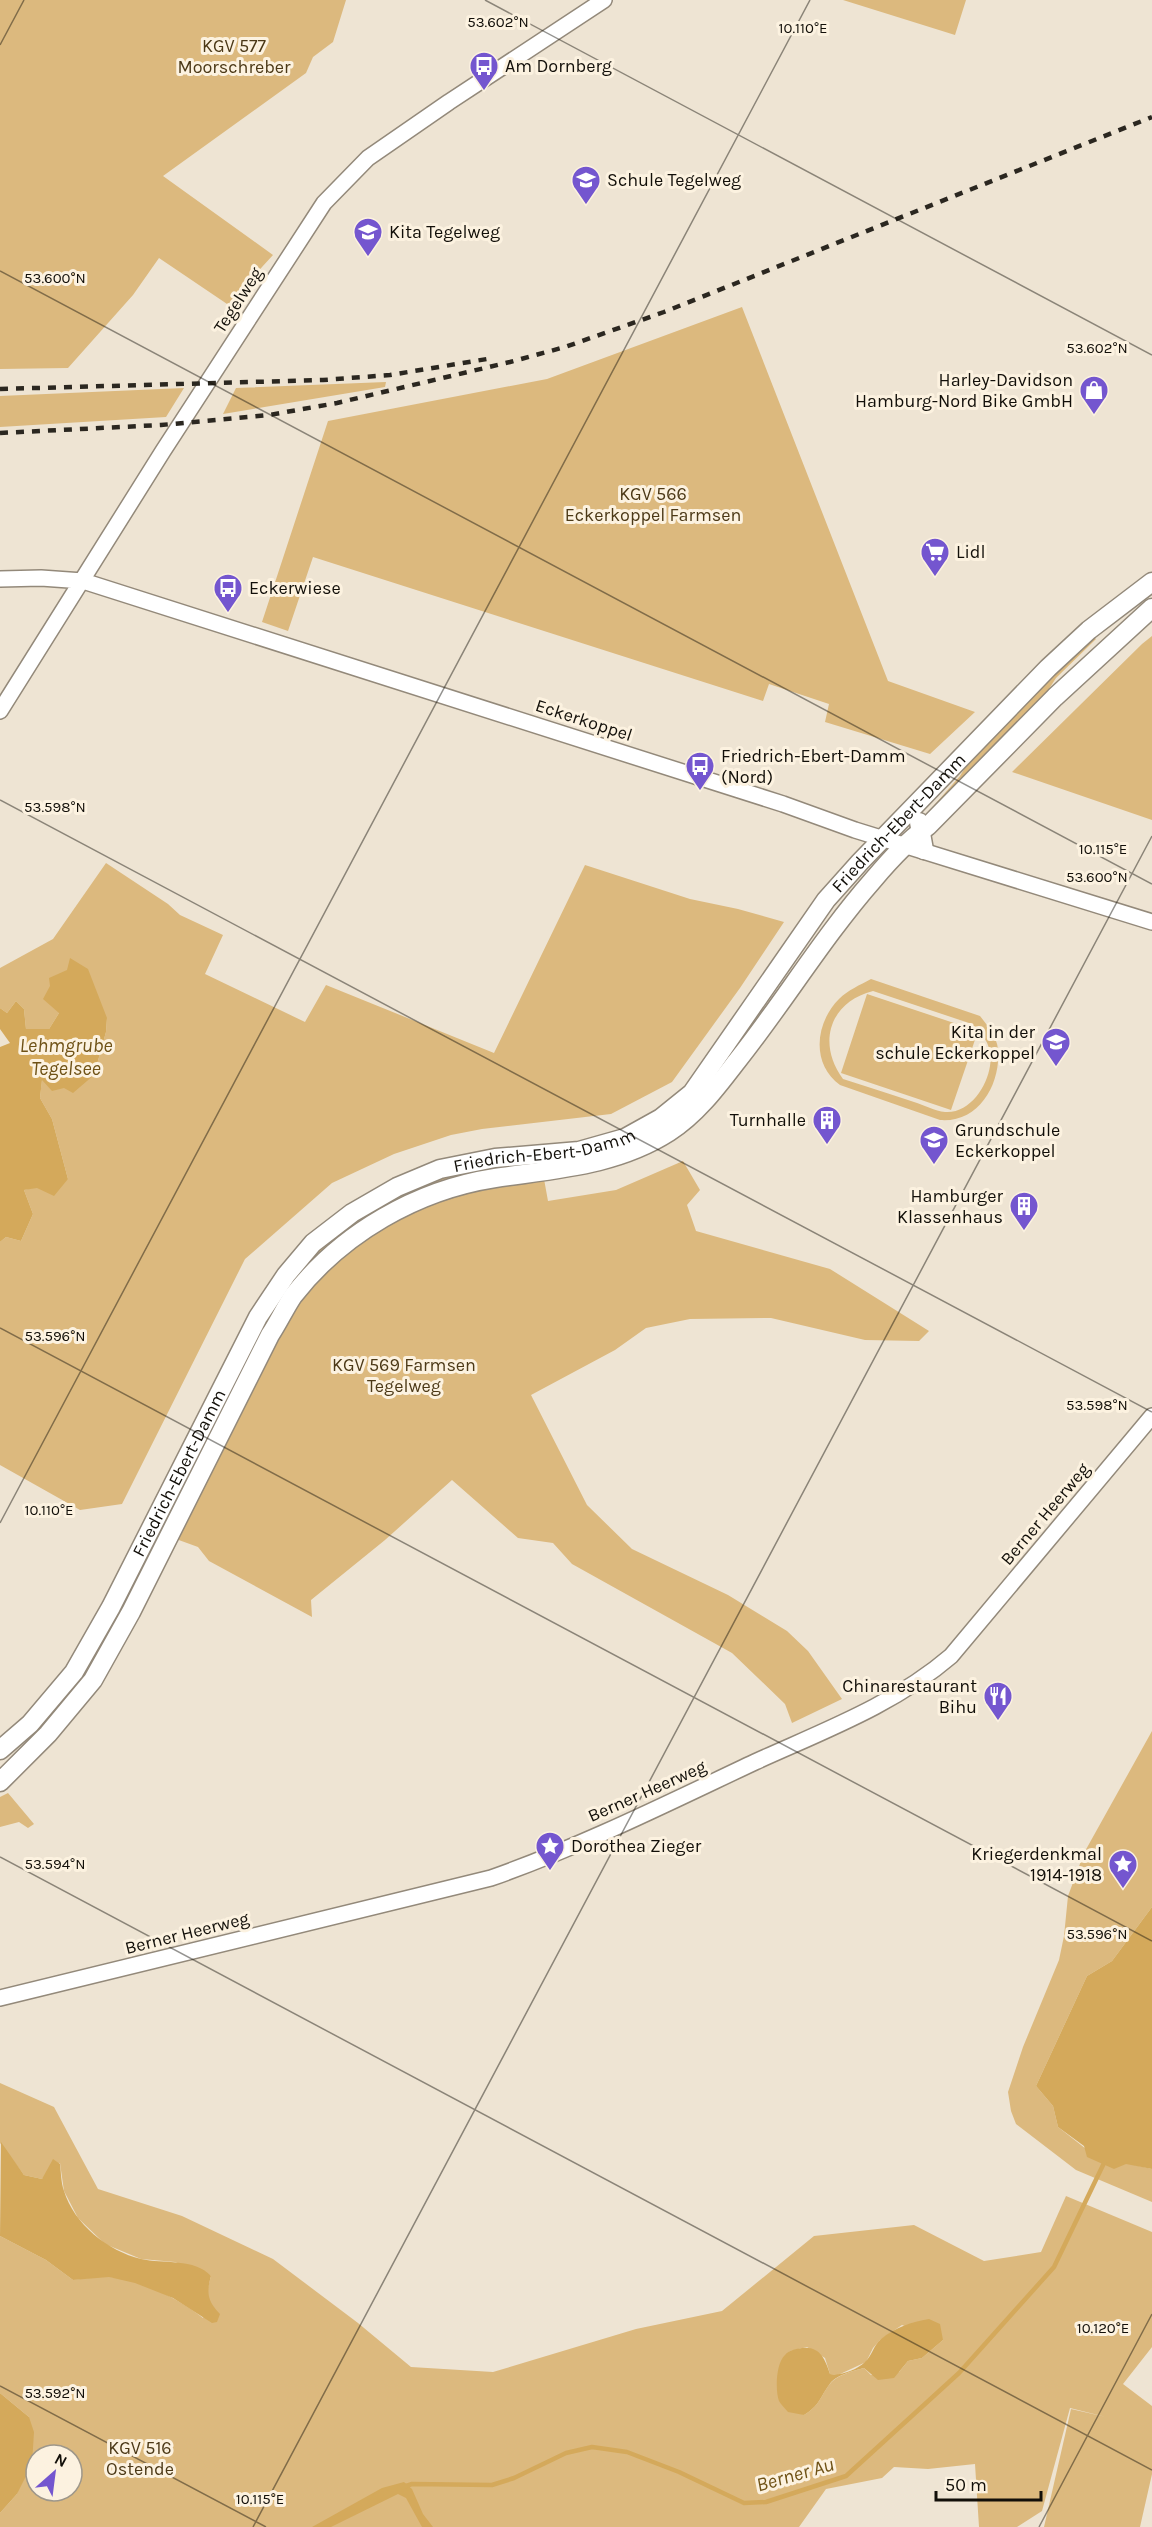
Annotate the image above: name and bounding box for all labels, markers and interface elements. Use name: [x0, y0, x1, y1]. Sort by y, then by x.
text: 53.602°N: [467, 13, 529, 31]
text: 10.110°E: [779, 19, 827, 37]
park label: KGV 577 Moorschreber: [177, 35, 291, 78]
bus stop icon: Am Dornberg: [468, 50, 500, 92]
place label: Am Dornberg: [505, 55, 612, 77]
school or university icon: Schule Tegelweg: [570, 164, 602, 206]
place label: Schule Tegelweg: [607, 169, 741, 191]
school or university icon: Kita Tegelweg: [352, 216, 384, 258]
place label: Kita Tegelweg: [389, 221, 500, 243]
street label: Tegelweg: [209, 263, 267, 337]
text: 53.600°N: [24, 269, 86, 287]
text: 53.602°N: [1066, 339, 1128, 357]
place label: Harley-Davidson Hamburg-Nord Bike GmbH: [855, 369, 1073, 412]
shop icon: Harley-Davidson Hamburg-Nord Bike GmbH: [1078, 374, 1110, 416]
park label: KGV 566 Eckerkoppel Farmsen: [565, 483, 741, 526]
supermarket icon: Lidl: [919, 536, 951, 578]
place label: Lidl: [956, 541, 985, 563]
bus stop icon: Eckerwiese: [212, 572, 244, 614]
place label: Eckerwiese: [249, 577, 341, 599]
street label: Eckerkoppel: [533, 694, 635, 746]
place label: Friedrich-Ebert-Damm (Nord): [721, 745, 906, 788]
street label: Friedrich-Ebert-Damm: [827, 749, 970, 897]
bus stop icon: Friedrich-Ebert-Damm (Nord): [684, 750, 716, 792]
text: 53.598°N: [24, 798, 86, 816]
text: 10.115°E: [1079, 840, 1127, 858]
text: 53.600°N: [1066, 868, 1128, 886]
place label: Kita in der schule Eckerkoppel: [875, 1021, 1035, 1064]
school or university icon: Kita in der schule Eckerkoppel: [1040, 1026, 1072, 1068]
water label: Lehmgrube Tegelsee: [19, 1034, 113, 1080]
building icon: Turnhalle: [811, 1104, 843, 1146]
place label: Turnhalle: [730, 1109, 806, 1131]
place label: Grundschule Eckerkoppel: [955, 1119, 1060, 1162]
street label: Friedrich-Ebert-Damm: [451, 1123, 639, 1177]
school or university icon: Grundschule Eckerkoppel: [918, 1124, 950, 1166]
place label: Hamburger Klassenhaus: [897, 1185, 1003, 1228]
building icon: Hamburger Klassenhaus: [1008, 1190, 1040, 1232]
text: 53.596°N: [24, 1327, 86, 1345]
park label: KGV 569 Farmsen Tegelweg: [332, 1354, 476, 1397]
street label: Friedrich-Ebert-Damm: [127, 1386, 231, 1560]
text: 53.598°N: [1066, 1396, 1128, 1414]
street label: Berner Heerweg: [996, 1458, 1094, 1570]
text: 10.110°E: [25, 1501, 73, 1519]
place label: Chinarestaurant Bihu: [842, 1675, 977, 1718]
restaurant icon: Chinarestaurant Bihu: [982, 1680, 1014, 1722]
street label: Berner Heerweg: [584, 1755, 710, 1827]
place icon: Dorothea Zieger: [534, 1830, 566, 1872]
place label: Dorothea Zieger: [571, 1835, 702, 1857]
place label: Kriegerdenkmal 1914-1918: [971, 1843, 1102, 1886]
place icon: Kriegerdenkmal 1914-1918: [1107, 1848, 1139, 1890]
text: 53.594°N: [25, 1855, 85, 1873]
street label: Berner Heerweg: [123, 1907, 251, 1959]
text: 53.596°N: [1066, 1925, 1128, 1943]
text: 10.120°E: [1077, 2319, 1129, 2337]
text: 53.592°N: [24, 2384, 86, 2402]
park label: KGV 516 Ostende: [106, 2437, 174, 2480]
north arrow: [24, 2443, 84, 2503]
text: N: [51, 2449, 70, 2471]
water label: Berner Au: [754, 2452, 837, 2497]
scale bar: [936, 2464, 1041, 2502]
text: 50 m: [945, 2474, 987, 2496]
text: 10.115°E: [236, 2490, 284, 2508]

